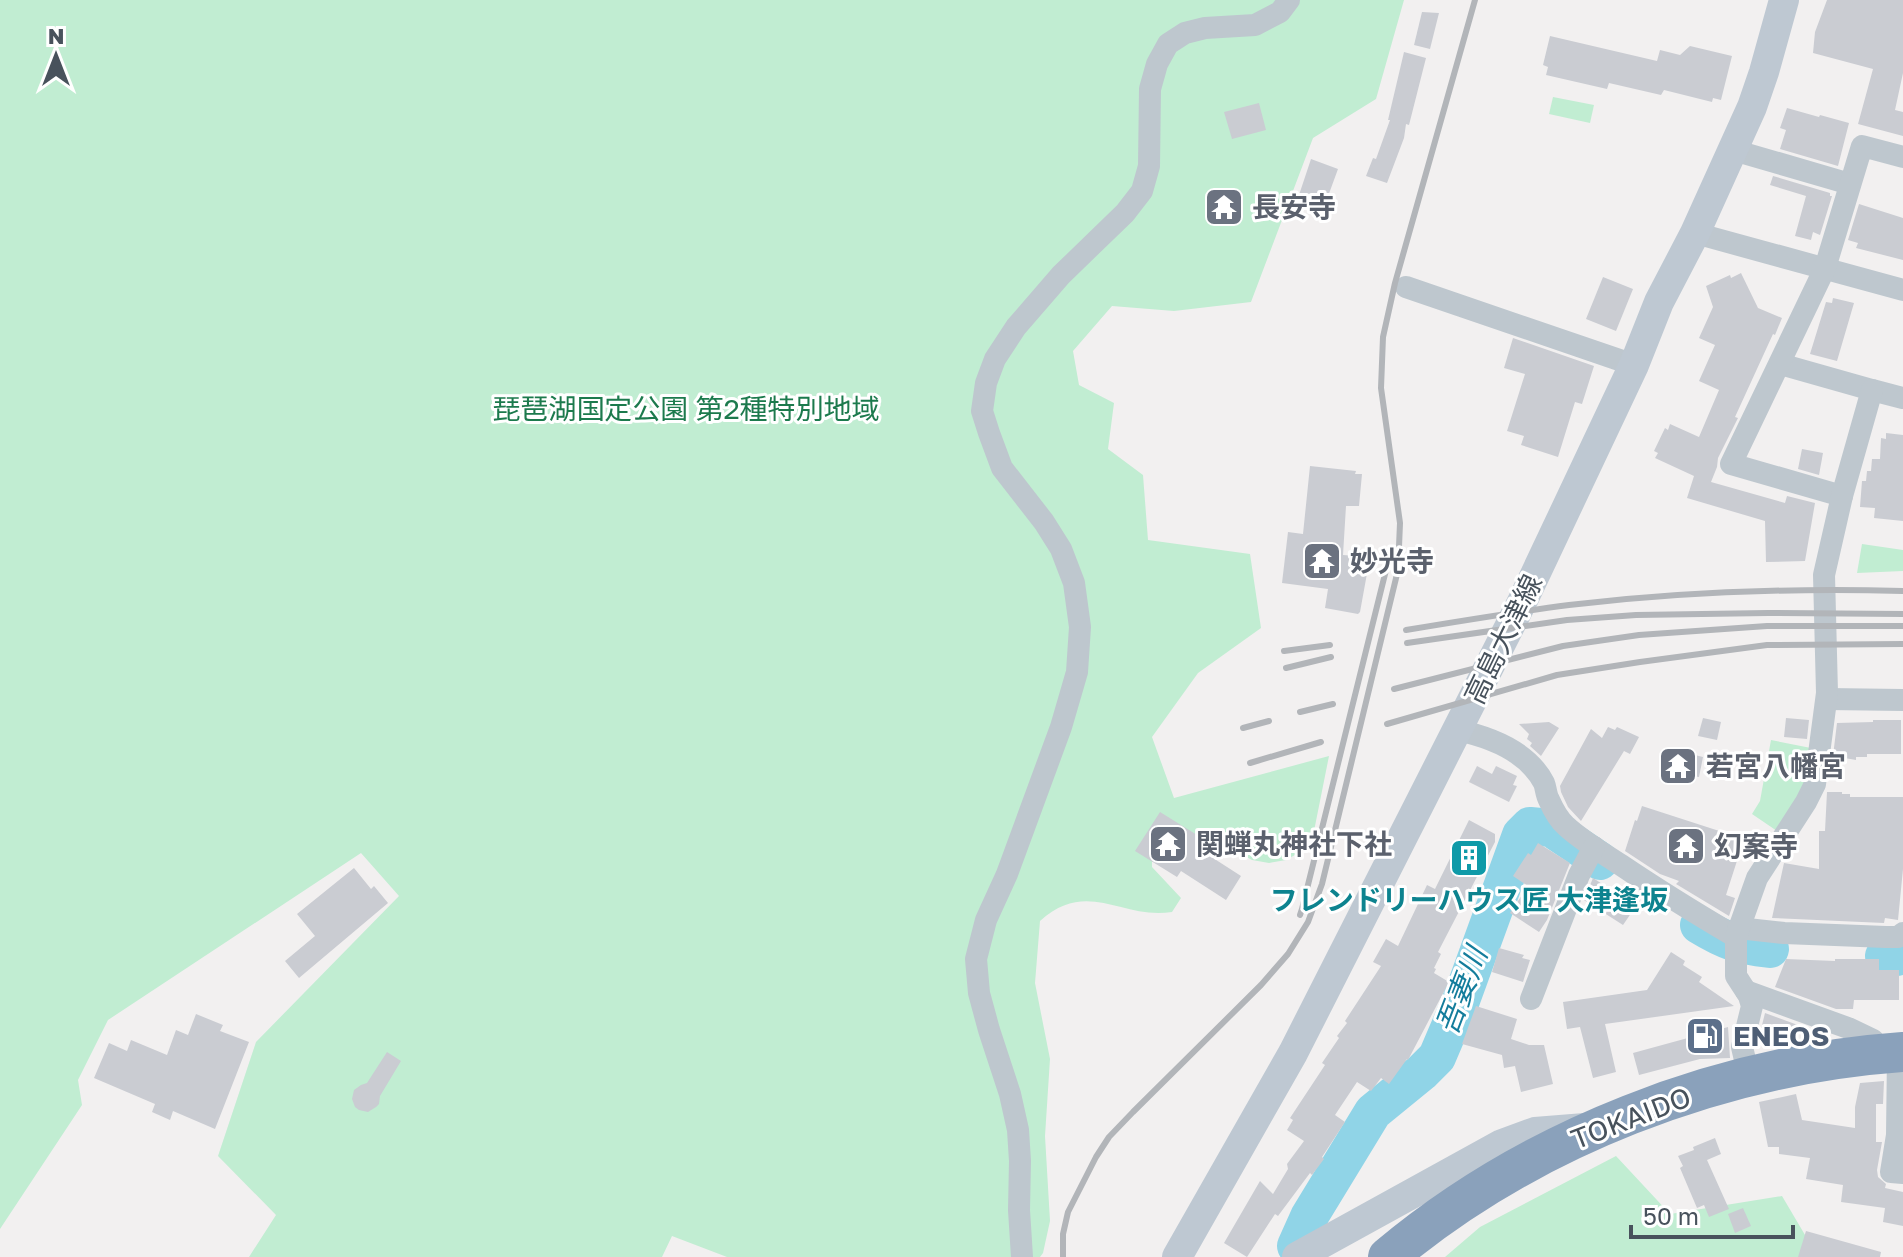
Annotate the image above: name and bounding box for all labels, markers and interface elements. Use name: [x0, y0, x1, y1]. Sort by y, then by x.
north arrow: [16, 16, 96, 96]
text: N: [48, 22, 64, 49]
temple icon: 長安寺: [1203, 186, 1245, 228]
place label: 長安寺: [1252, 190, 1336, 223]
park label: 琵琶湖国定公園 第2種特別地域: [492, 392, 880, 425]
temple icon: 妙光寺: [1301, 540, 1343, 582]
place label: 妙光寺: [1350, 544, 1434, 577]
street label: 高島大津線: [1457, 569, 1548, 709]
temple icon: 若宮八幡宮: [1657, 745, 1699, 787]
place label: 若宮八幡宮: [1706, 749, 1846, 782]
temple icon: 関蝉丸神社下社: [1147, 823, 1189, 865]
temple icon: 幻案寺: [1665, 825, 1707, 867]
place label: 関蝉丸神社下社: [1196, 827, 1392, 860]
place label: 幻案寺: [1714, 829, 1798, 862]
building icon: フレンドリーハウス匠 大津逢坂: [1448, 837, 1490, 879]
place label: フレンドリーハウス匠 大津逢坂: [1270, 883, 1668, 916]
water label: 吾妻川: [1428, 939, 1495, 1039]
fuel station icon: ENEOS: [1684, 1015, 1726, 1057]
place label: ENEOS: [1733, 1019, 1829, 1052]
street label: TOKAIDO: [1566, 1080, 1695, 1155]
scale bar: [1631, 1189, 1793, 1239]
text: 50 m: [1643, 1201, 1699, 1230]

